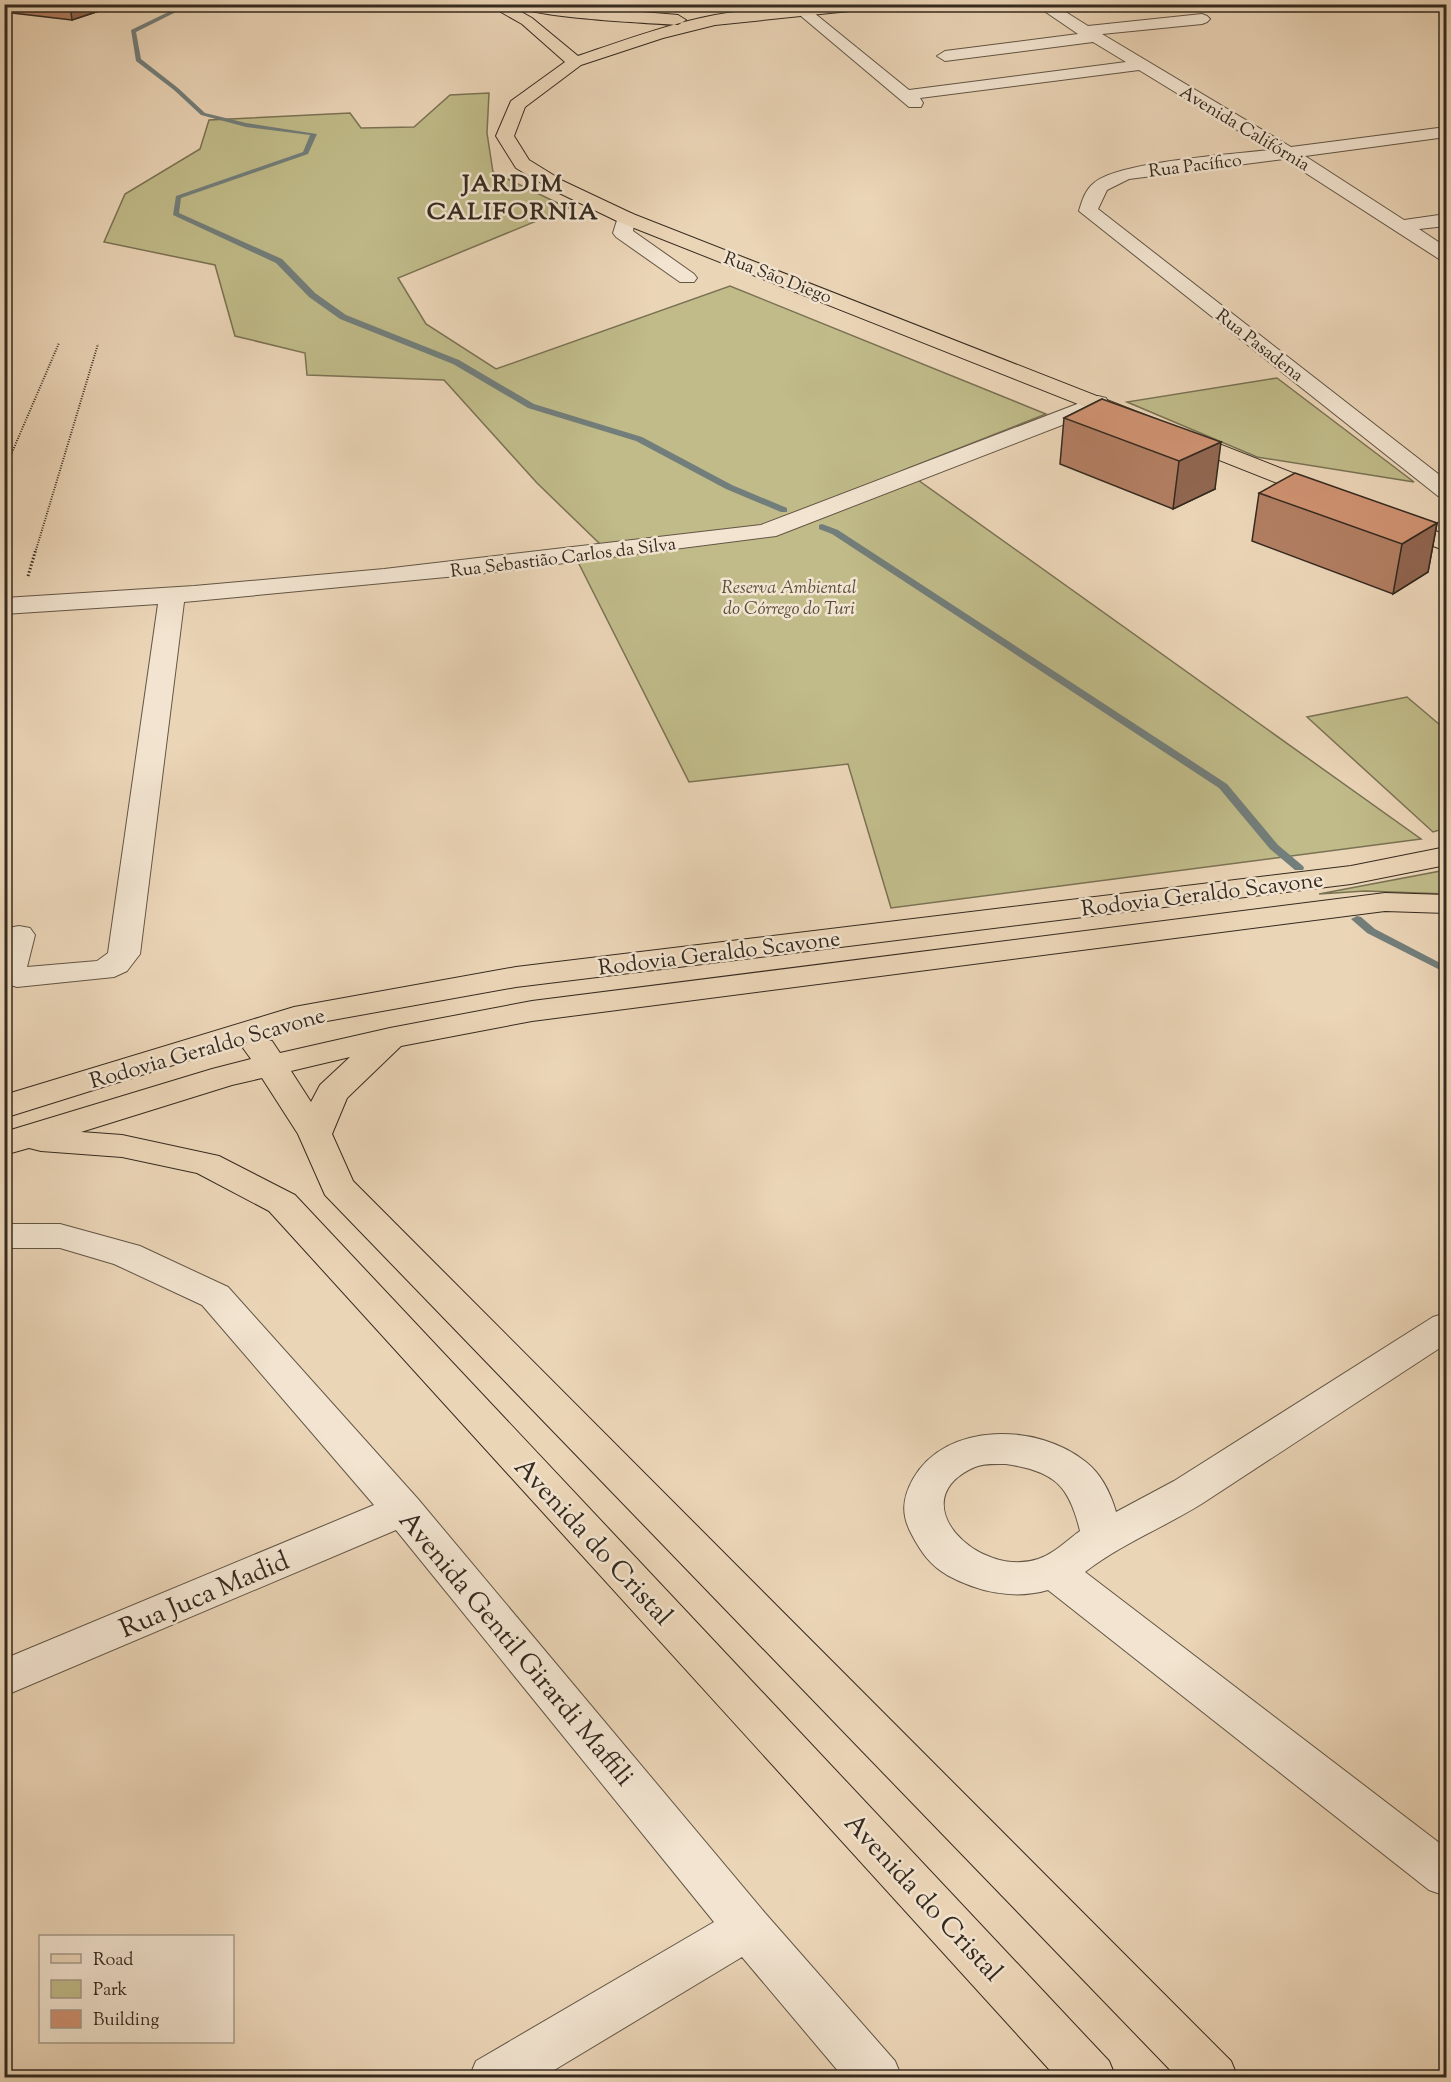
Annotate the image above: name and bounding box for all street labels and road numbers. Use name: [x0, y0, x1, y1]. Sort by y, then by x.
street label: Avenida Califórnia: [1174, 80, 1314, 179]
street label: Rua Pacífico: [1147, 148, 1244, 186]
street label: Rua São Diego: [720, 246, 835, 311]
street label: Rua Pasadena: [1209, 304, 1308, 389]
street label: Rua Sebastião Carlos da Silva: [449, 532, 678, 586]
street label: Rodovia Geraldo Scavone: [1079, 865, 1325, 927]
street label: Rodovia Geraldo Scavone: [596, 924, 842, 986]
street label: Rodovia Geraldo Scavone: [86, 1001, 329, 1099]
street label: Avenida do Cristal: [504, 1450, 681, 1636]
street label: Avenida Gentil Girardi Maffili: [388, 1504, 642, 1796]
street label: Rua Juca Madid: [114, 1543, 296, 1650]
street label: Avenida do Cristal: [834, 1806, 1011, 1992]

